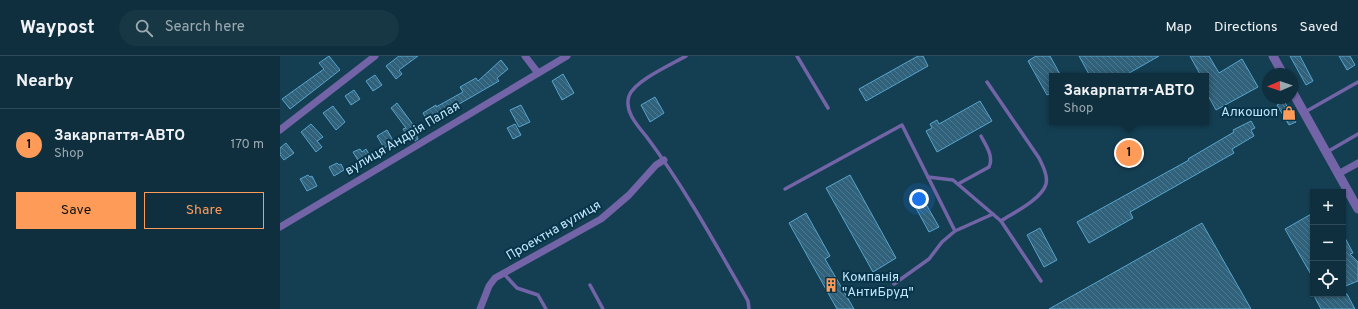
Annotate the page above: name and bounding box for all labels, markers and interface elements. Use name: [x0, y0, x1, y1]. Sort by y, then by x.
search box: [119, 10, 399, 46]
text: Waypost: [20, 16, 95, 40]
icon: search: [133, 17, 155, 39]
text: Search here: [165, 18, 245, 37]
text: Map: [1166, 19, 1192, 36]
text: Directions: [1214, 19, 1278, 36]
text: Saved: [1300, 19, 1338, 36]
north arrow: [1262, 68, 1298, 104]
text: Nearby: [16, 71, 73, 93]
popup: [1049, 73, 1209, 125]
text: Закарпаття-АВТО: [1063, 82, 1195, 101]
street label: вулиця Андрія Палая: [343, 98, 463, 180]
text: Shop: [1063, 101, 1093, 117]
place label: Алкошоп: [1221, 105, 1278, 121]
shop icon: Алкошоп: [1281, 105, 1297, 121]
text: Закарпаття-АВТО: [54, 127, 185, 146]
text: 1: [26, 137, 32, 153]
text: 170 m: [230, 137, 264, 153]
pin: 1: [1116, 138, 1142, 168]
text: Shop: [54, 146, 84, 162]
your location: [909, 189, 929, 209]
map controls: [1310, 189, 1346, 297]
button: +: [1310, 189, 1346, 225]
button: Save: [16, 192, 136, 229]
button: Share: [144, 192, 264, 229]
street label: Проектна вулиця: [504, 197, 604, 265]
button: −: [1310, 225, 1346, 261]
button: locate: [1310, 261, 1346, 297]
place label: Компанія "АнтиБруд": [842, 270, 914, 301]
building icon: Компанія "АнтиБруд": [823, 277, 839, 293]

